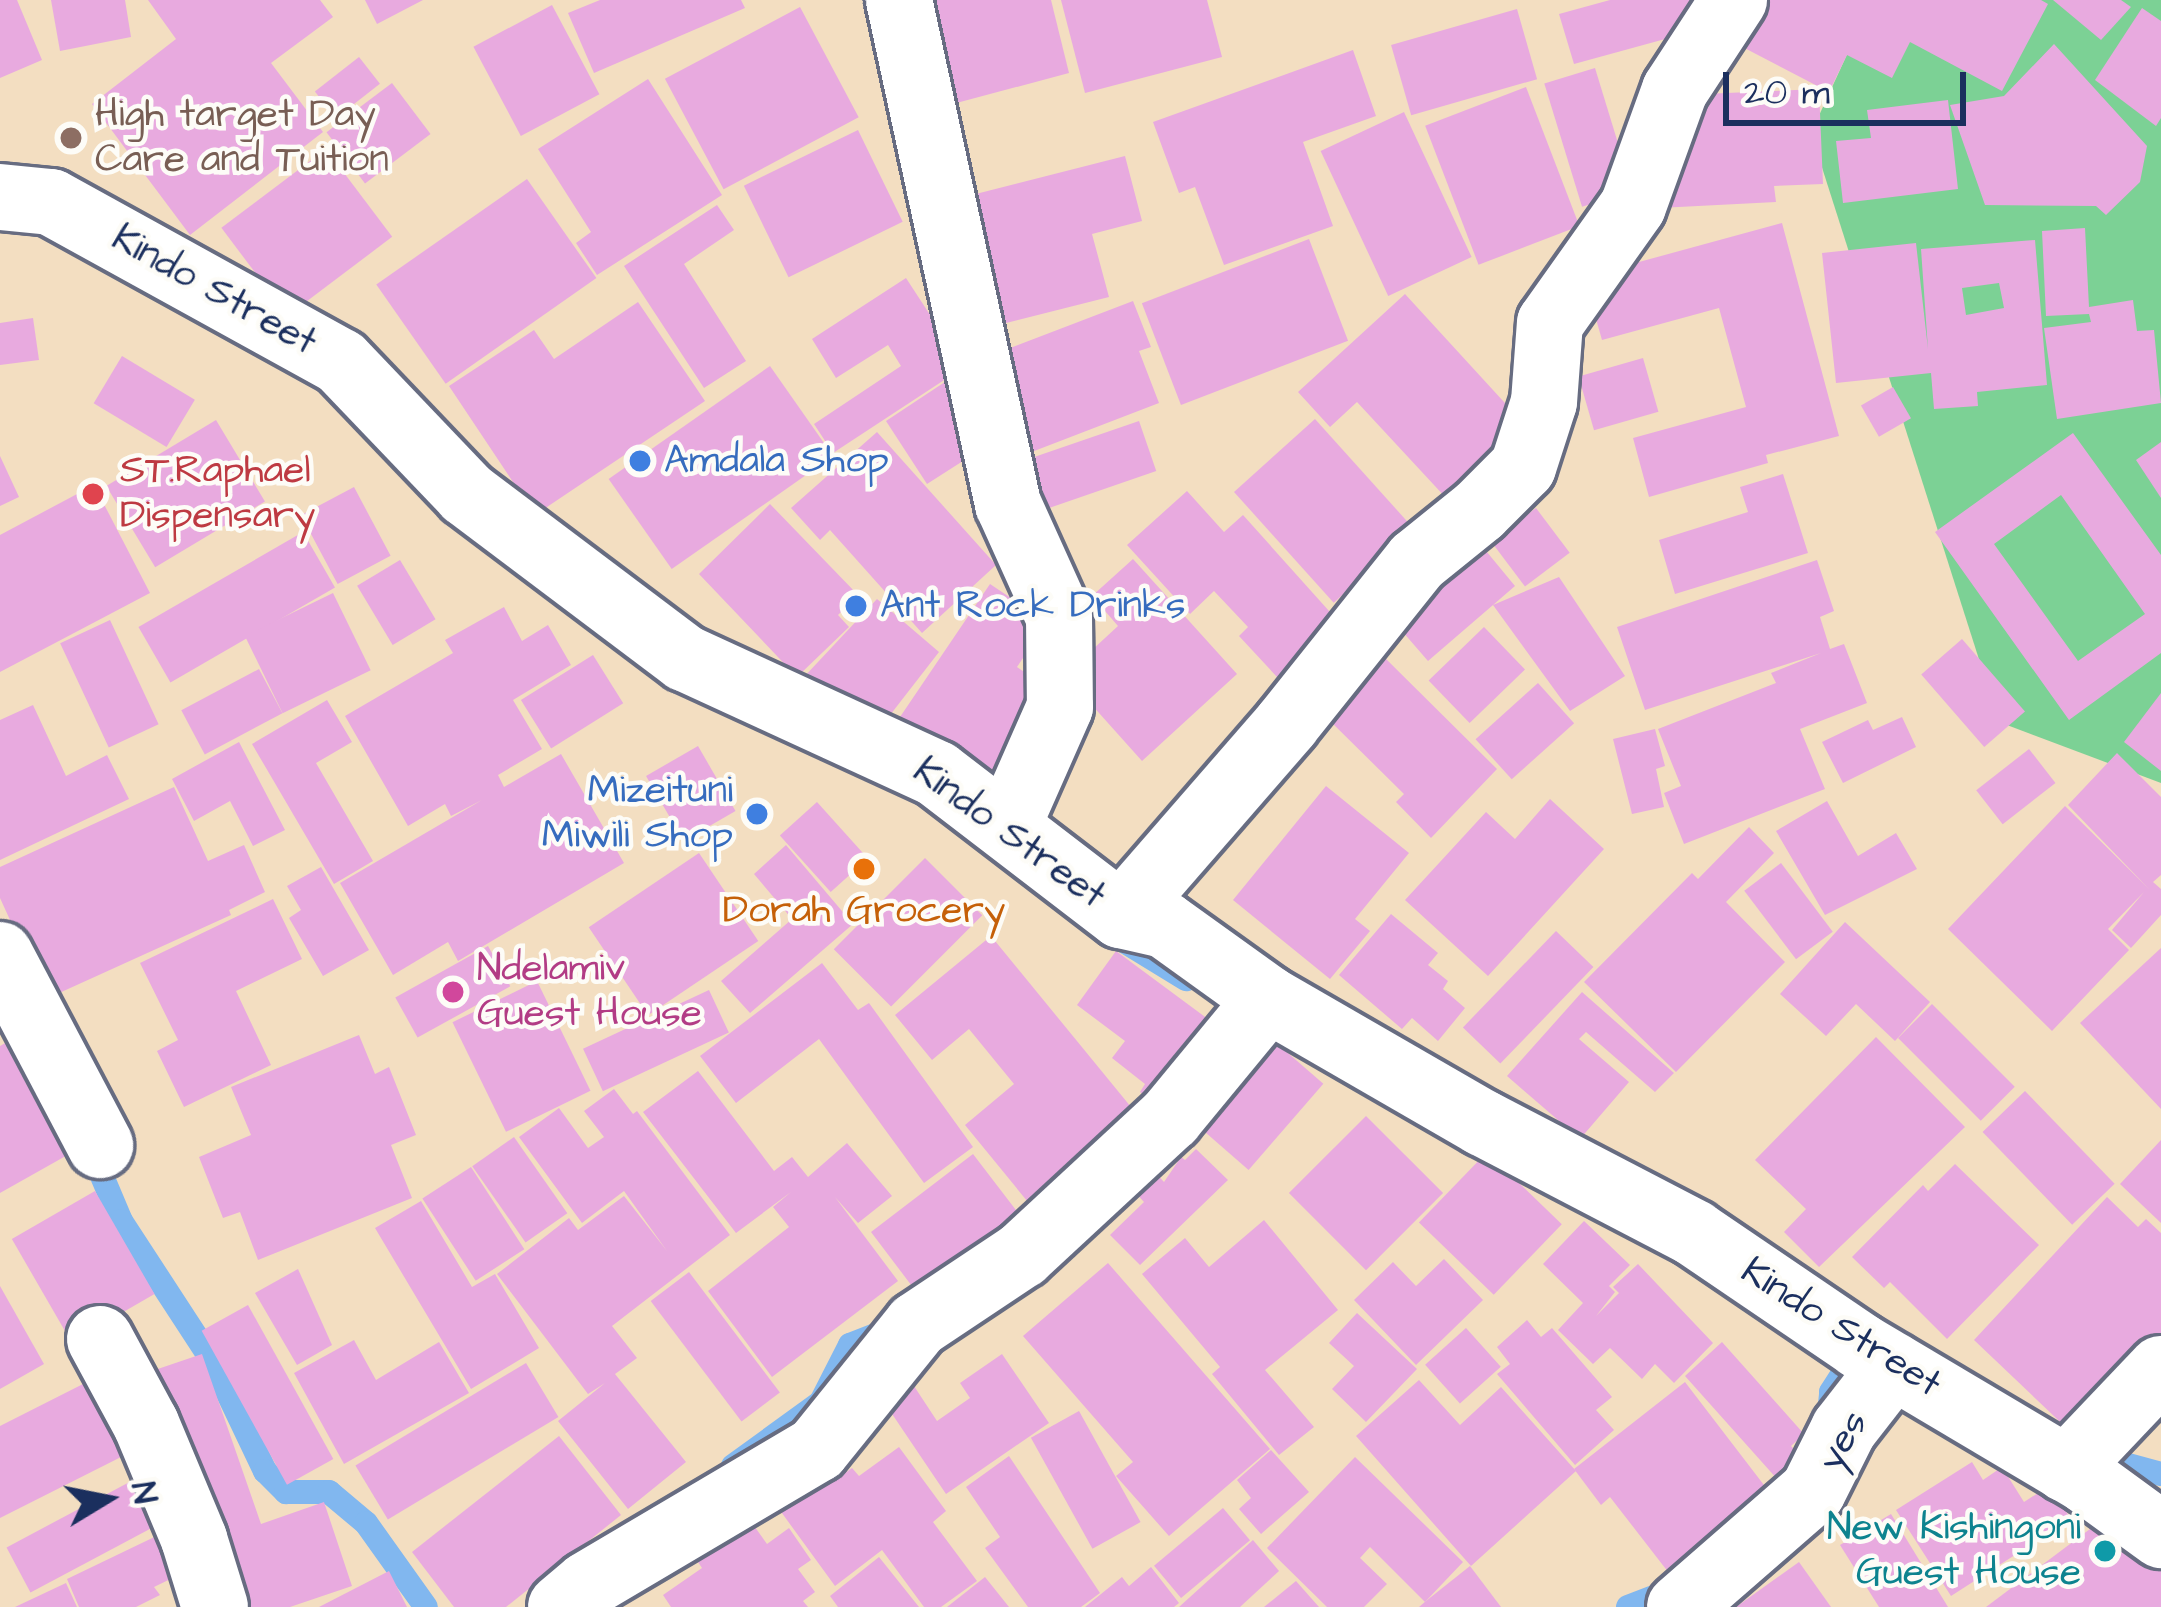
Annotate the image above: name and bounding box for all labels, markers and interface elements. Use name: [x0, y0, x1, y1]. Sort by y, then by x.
scale bar: [1729, 48, 1972, 122]
text: 20 m: [1744, 67, 1830, 118]
place label: High target Day Care and Tuition: [95, 93, 389, 184]
marker: High target Day Care and Tuition: [58, 125, 84, 151]
street label: Kindo Street: [103, 216, 325, 366]
place label: Amdala Shop: [664, 438, 889, 484]
marker: Amdala Shop: [627, 448, 653, 474]
place label: ST.Raphael Dispensary: [120, 449, 315, 540]
marker: ST.Raphael Dispensary: [77, 478, 109, 510]
place label: Ant Rock Drinks: [880, 583, 1186, 629]
marker: Ant Rock Drinks: [843, 593, 869, 619]
street label: Kindo Street: [903, 748, 1115, 920]
place label: Mizeituni Miwili Shop: [542, 769, 733, 860]
marker: Mizeituni Miwili Shop: [744, 801, 770, 827]
marker: Dorah Grocery: [851, 856, 877, 882]
place label: Dorah Grocery: [723, 888, 1005, 934]
place label: Ndelamiv Guest House: [477, 947, 702, 1038]
marker: Ndelamiv Guest House: [440, 979, 466, 1005]
street label: Kindo Street: [1732, 1248, 1950, 1408]
street label: yes: [1807, 1402, 1879, 1480]
north arrow: [48, 1439, 168, 1559]
text: N: [119, 1479, 168, 1507]
place label: New Kishingoni Guest House: [1827, 1506, 2081, 1597]
marker: New Kishingoni Guest House: [2092, 1538, 2118, 1564]

